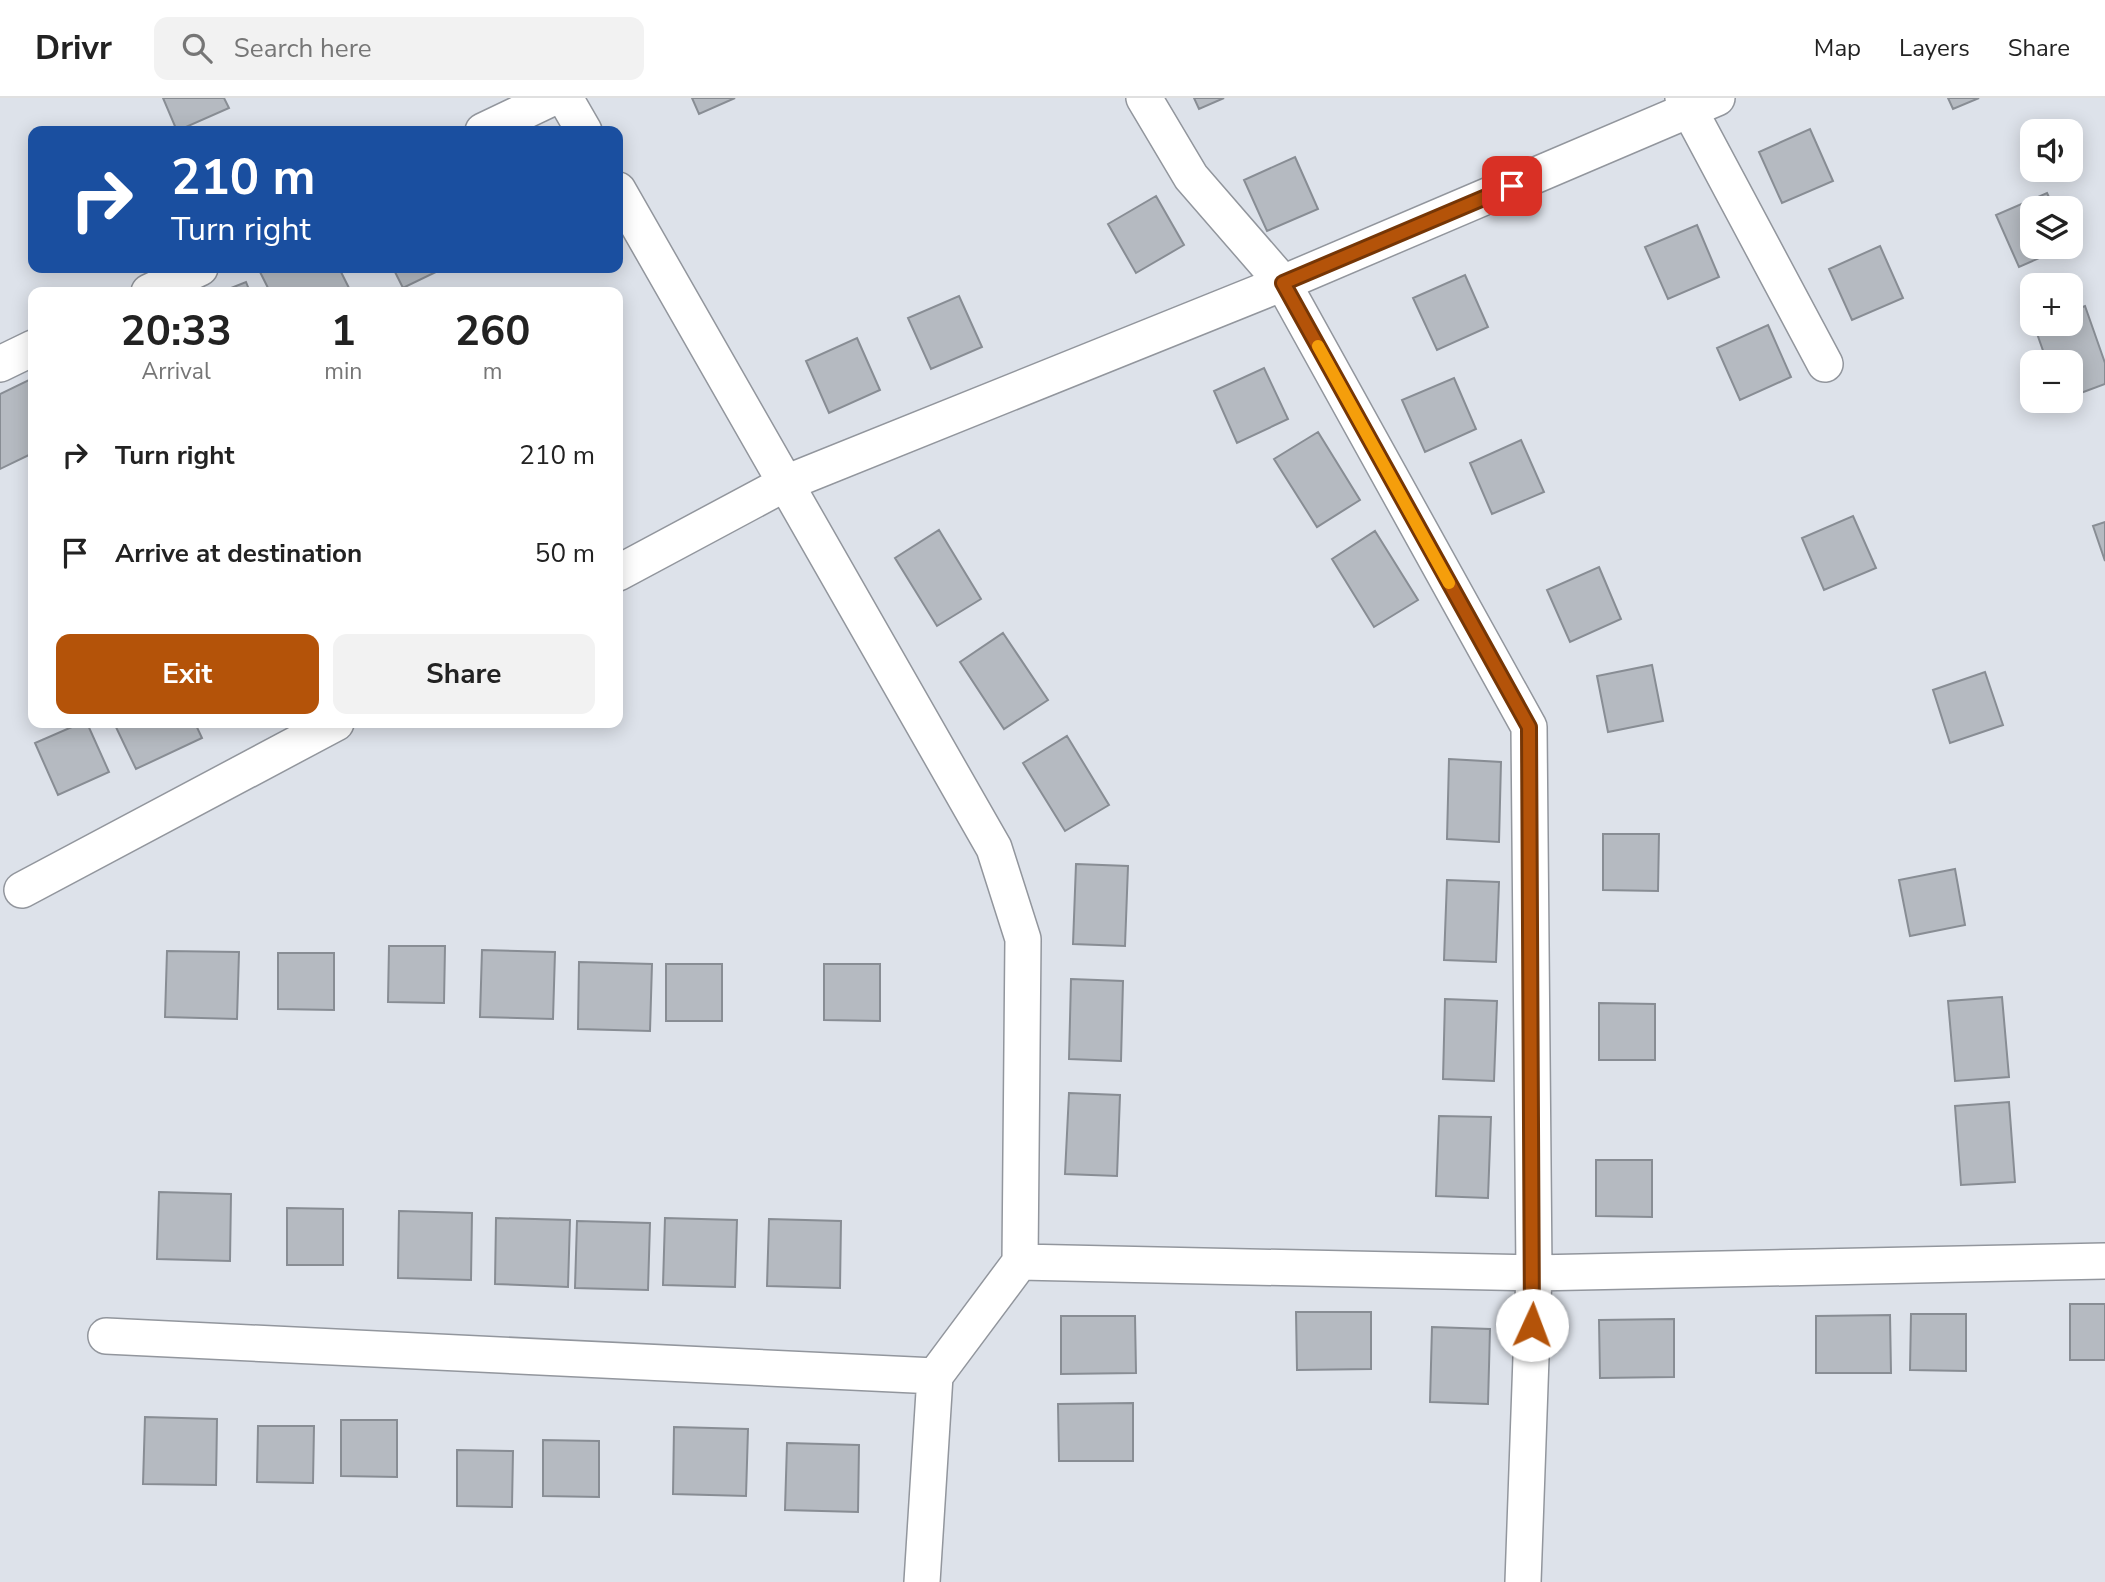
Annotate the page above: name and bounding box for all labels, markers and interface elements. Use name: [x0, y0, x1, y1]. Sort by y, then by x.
search box: [154, 17, 644, 80]
text: Drivr: [35, 26, 112, 71]
icon: search: [178, 29, 216, 67]
text: Search here: [234, 31, 372, 66]
text: Map: [1814, 32, 1861, 64]
text: Layers: [1899, 32, 1970, 64]
text: Share: [2008, 32, 2070, 64]
map controls: [2020, 119, 2083, 413]
button: sound: [2020, 119, 2083, 182]
text: 210 m: [171, 144, 315, 211]
icon: right: [56, 154, 147, 245]
pin: [1482, 156, 1542, 216]
icon: arrive: [1493, 167, 1531, 205]
button: layers: [2020, 196, 2083, 259]
text: Turn right: [171, 208, 311, 251]
button: +: [2020, 273, 2083, 336]
text: 20:33: [121, 303, 232, 360]
text: 1: [331, 303, 356, 360]
text: 260: [455, 303, 530, 360]
button: −: [2020, 350, 2083, 413]
text: Arrival: [142, 356, 211, 387]
text: min: [324, 356, 362, 387]
text: m: [483, 356, 503, 387]
icon: right: [56, 436, 94, 474]
text: Turn right: [115, 438, 234, 473]
text: 210 m: [519, 438, 595, 473]
icon: arrive: [56, 534, 94, 572]
text: Arrive at destination: [115, 536, 362, 571]
text: 50 m: [535, 536, 595, 571]
button: Exit: [56, 634, 319, 714]
button: Share: [333, 634, 595, 714]
position arrow: [1495, 1288, 1569, 1362]

